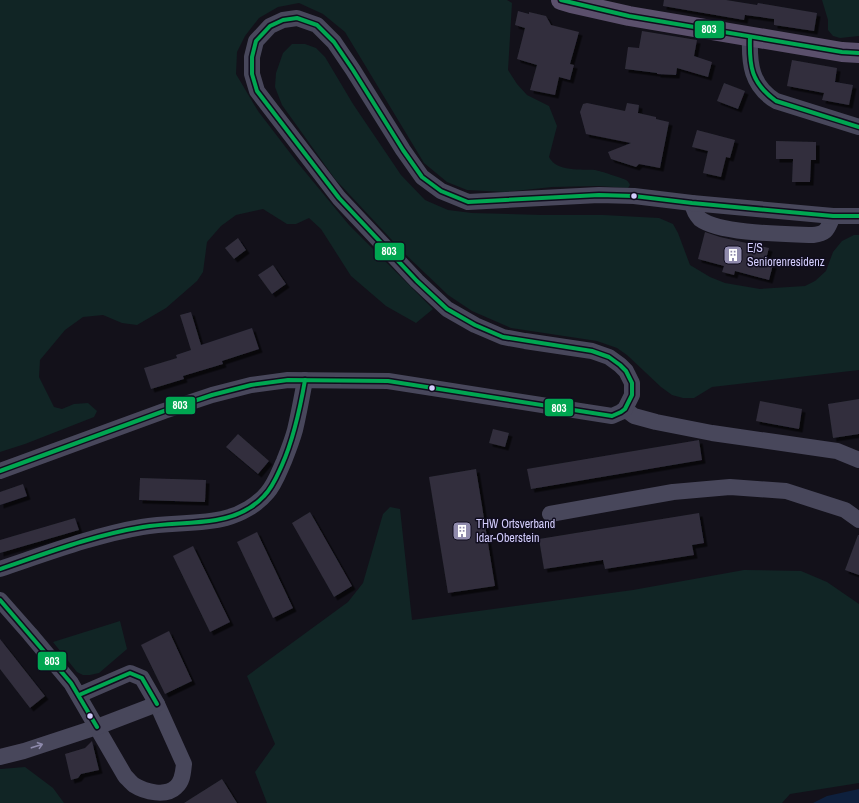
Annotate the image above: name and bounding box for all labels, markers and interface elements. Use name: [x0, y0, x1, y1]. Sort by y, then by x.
line badge: 803: [694, 20, 725, 39]
text: 803: [701, 22, 717, 36]
unlabelled marker: [629, 191, 639, 201]
place label: E/S Seniorenresidenz: [747, 240, 825, 270]
line badge: 803: [374, 242, 405, 261]
text: 803: [381, 244, 397, 258]
building icon: E/S Seniorenresidenz: [722, 244, 744, 266]
unlabelled marker: [427, 383, 437, 393]
line badge: 803: [165, 396, 196, 415]
text: 803: [172, 398, 188, 412]
line badge: 803: [544, 398, 574, 417]
text: 803: [551, 401, 567, 415]
place label: THW Ortsverband Idar-Oberstein: [476, 516, 555, 546]
building icon: THW Ortsverband Idar-Oberstein: [451, 520, 473, 542]
line badge: 803: [37, 651, 67, 671]
text: 803: [44, 654, 60, 668]
unlabelled marker: [85, 711, 95, 721]
one-way arrow: [31, 742, 44, 749]

